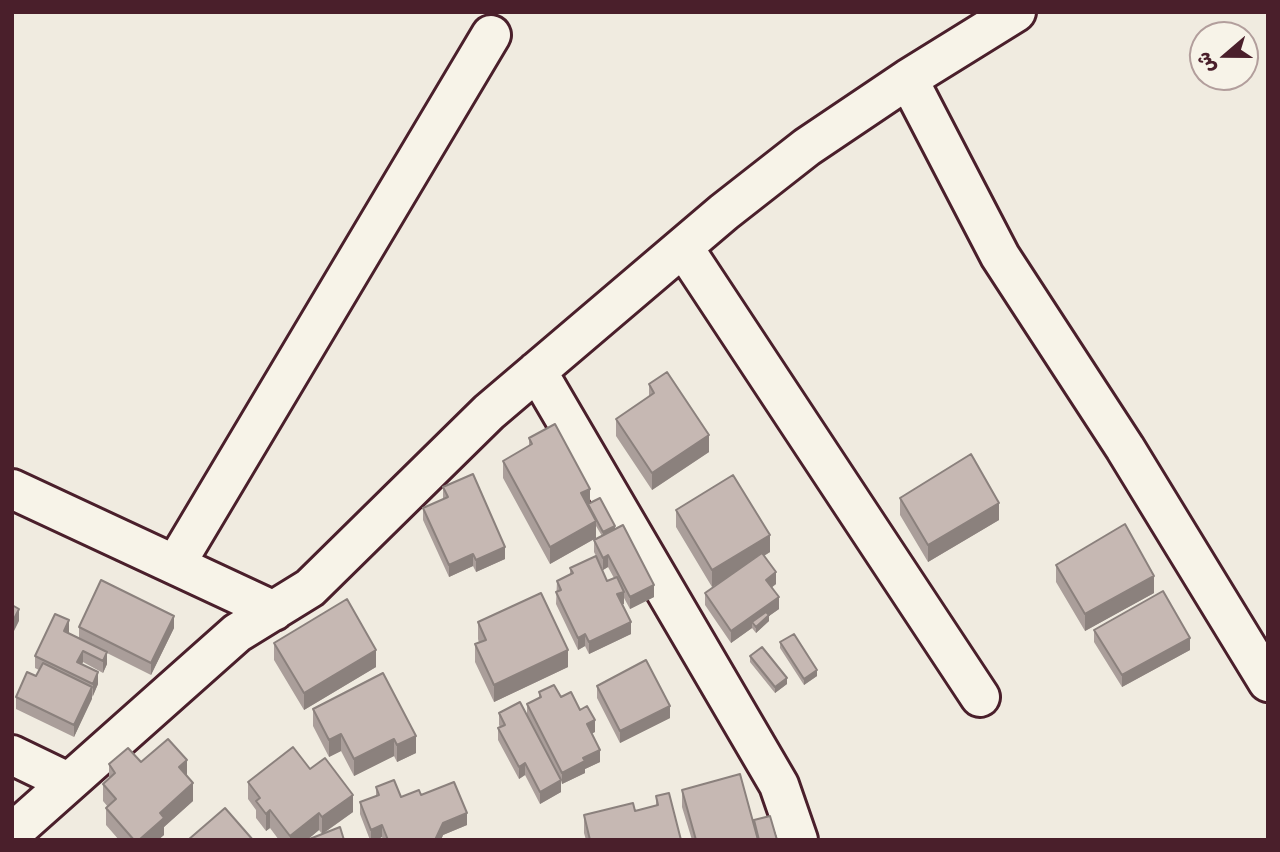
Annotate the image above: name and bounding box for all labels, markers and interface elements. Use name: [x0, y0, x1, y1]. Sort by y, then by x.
north arrow: [1189, 21, 1259, 91]
text: ش: [1191, 49, 1221, 76]

